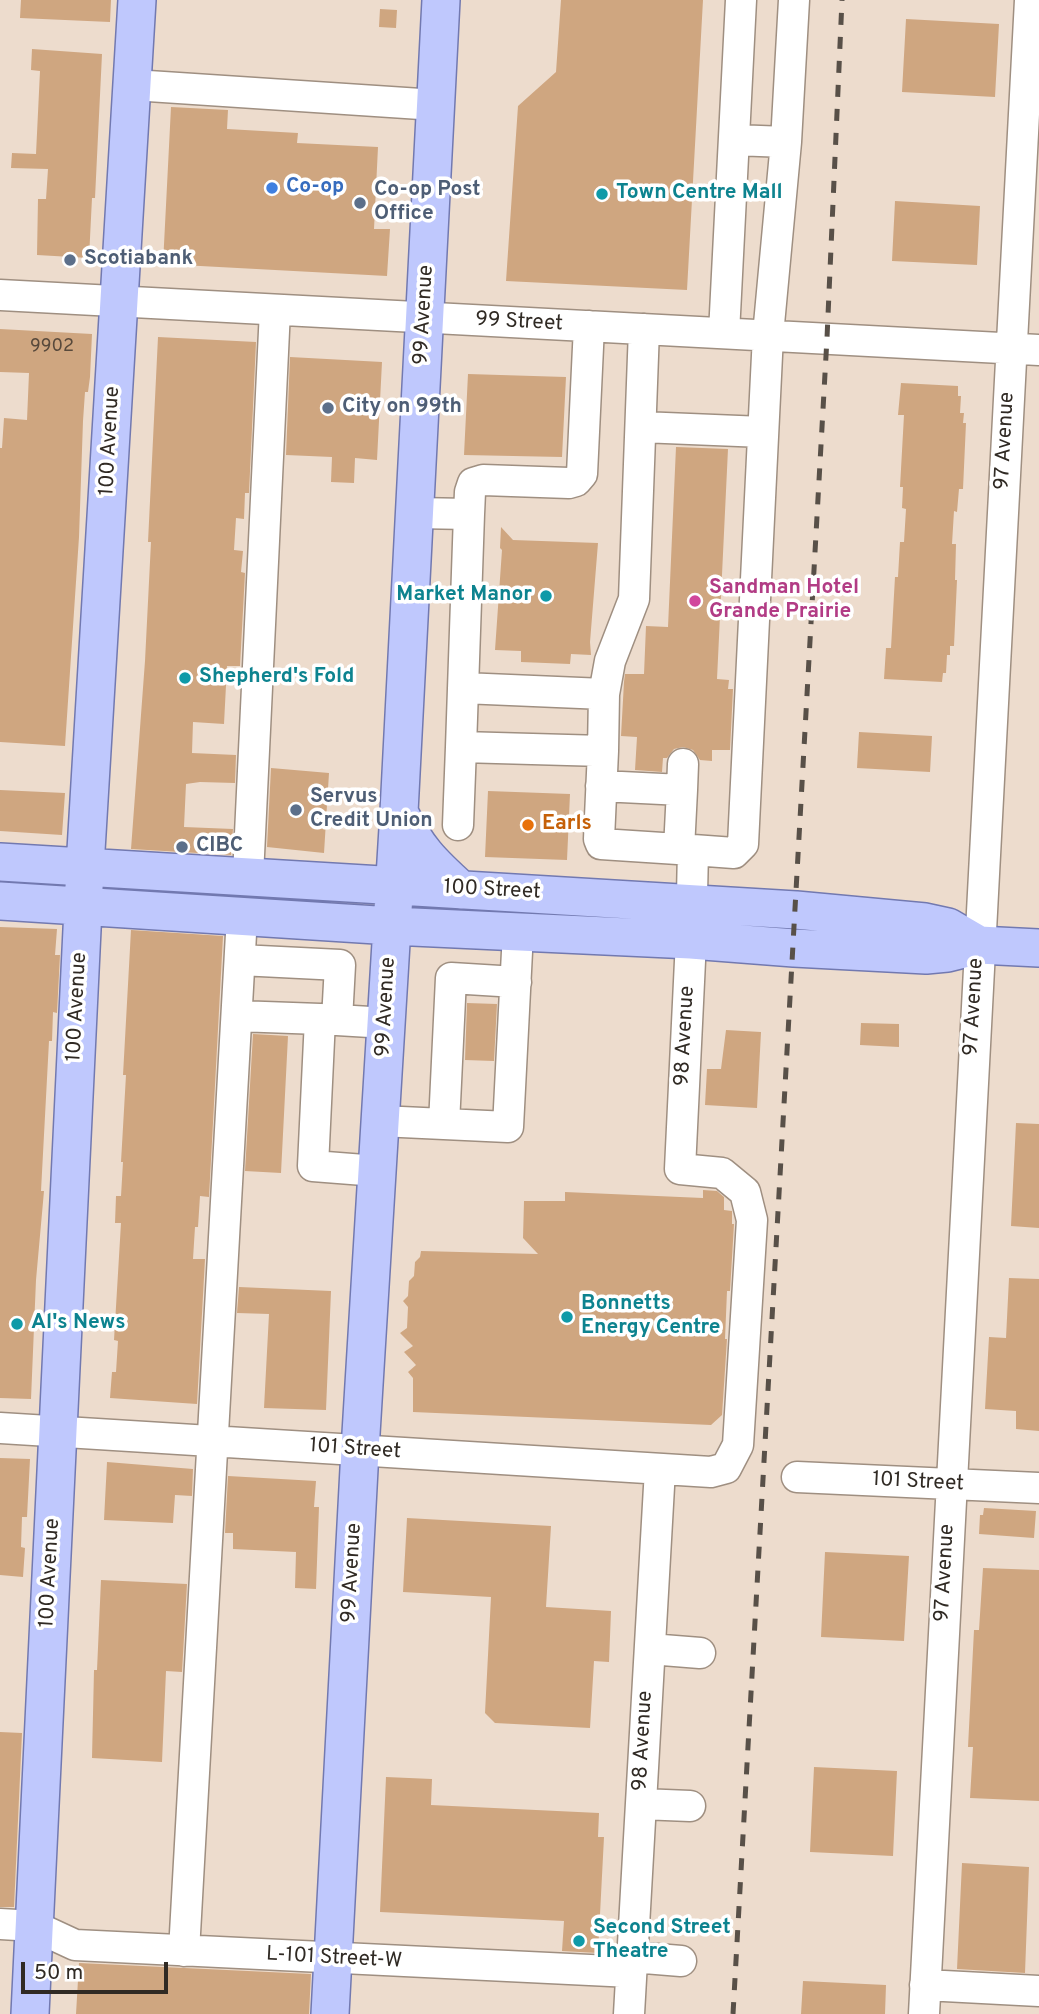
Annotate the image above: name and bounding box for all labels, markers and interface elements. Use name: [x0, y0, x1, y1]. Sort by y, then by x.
place label: Co-op: [286, 175, 344, 201]
place label: Co-op Post Office: [374, 178, 480, 228]
marker: Co-op: [264, 180, 280, 196]
place label: Town Centre Mall: [616, 181, 783, 207]
marker: Town Centre Mall: [594, 186, 610, 202]
marker: Co-op Post Office: [352, 195, 368, 211]
place label: Scotiabank: [84, 247, 193, 273]
marker: Scotiabank: [62, 252, 78, 268]
street label: 99 Avenue: [410, 264, 440, 366]
street label: 99 Street: [474, 308, 564, 338]
house number: 9902: [30, 336, 74, 358]
street label: 100 Avenue: [96, 386, 126, 496]
street label: 97 Avenue: [991, 391, 1021, 491]
place label: City on 99th: [342, 395, 462, 421]
marker: City on 99th: [320, 400, 336, 416]
place label: Sandman Hotel Grande Prairie: [709, 576, 859, 626]
place label: Market Manor: [396, 583, 532, 609]
marker: Market Manor: [538, 588, 554, 604]
marker: Sandman Hotel Grande Prairie: [687, 593, 703, 609]
place label: Shepherd's Fold: [199, 665, 354, 691]
marker: Shepherd's Fold: [177, 670, 193, 686]
place label: Servus Credit Union: [310, 785, 433, 835]
marker: Servus Credit Union: [288, 802, 304, 818]
place label: Earls: [542, 812, 592, 838]
marker: Earls: [520, 817, 536, 833]
place label: CIBC: [196, 834, 243, 860]
marker: CIBC: [174, 839, 190, 855]
street label: 100 Street: [443, 876, 541, 906]
street label: 100 Avenue: [63, 952, 93, 1062]
street label: 99 Avenue: [372, 956, 402, 1058]
street label: 97 Avenue: [960, 957, 990, 1057]
street label: 98 Avenue: [671, 985, 701, 1087]
place label: Bonnetts Energy Centre: [581, 1292, 720, 1342]
marker: Bonnetts Energy Centre: [559, 1309, 575, 1325]
place label: Al's News: [31, 1311, 125, 1337]
marker: Al's News: [9, 1316, 25, 1332]
street label: 101 Street: [308, 1434, 402, 1466]
street label: 101 Street: [871, 1468, 965, 1498]
street label: 100 Avenue: [36, 1518, 66, 1628]
street label: 99 Avenue: [338, 1522, 368, 1624]
street label: 97 Avenue: [931, 1523, 961, 1623]
street label: 98 Avenue: [629, 1690, 659, 1792]
place label: Second Street Theatre: [593, 1916, 731, 1966]
marker: Second Street Theatre: [571, 1933, 587, 1949]
street label: L-101 Street-W: [265, 1943, 403, 1975]
scale bar: [24, 1948, 172, 1992]
text: 50 m: [34, 1960, 83, 1987]

